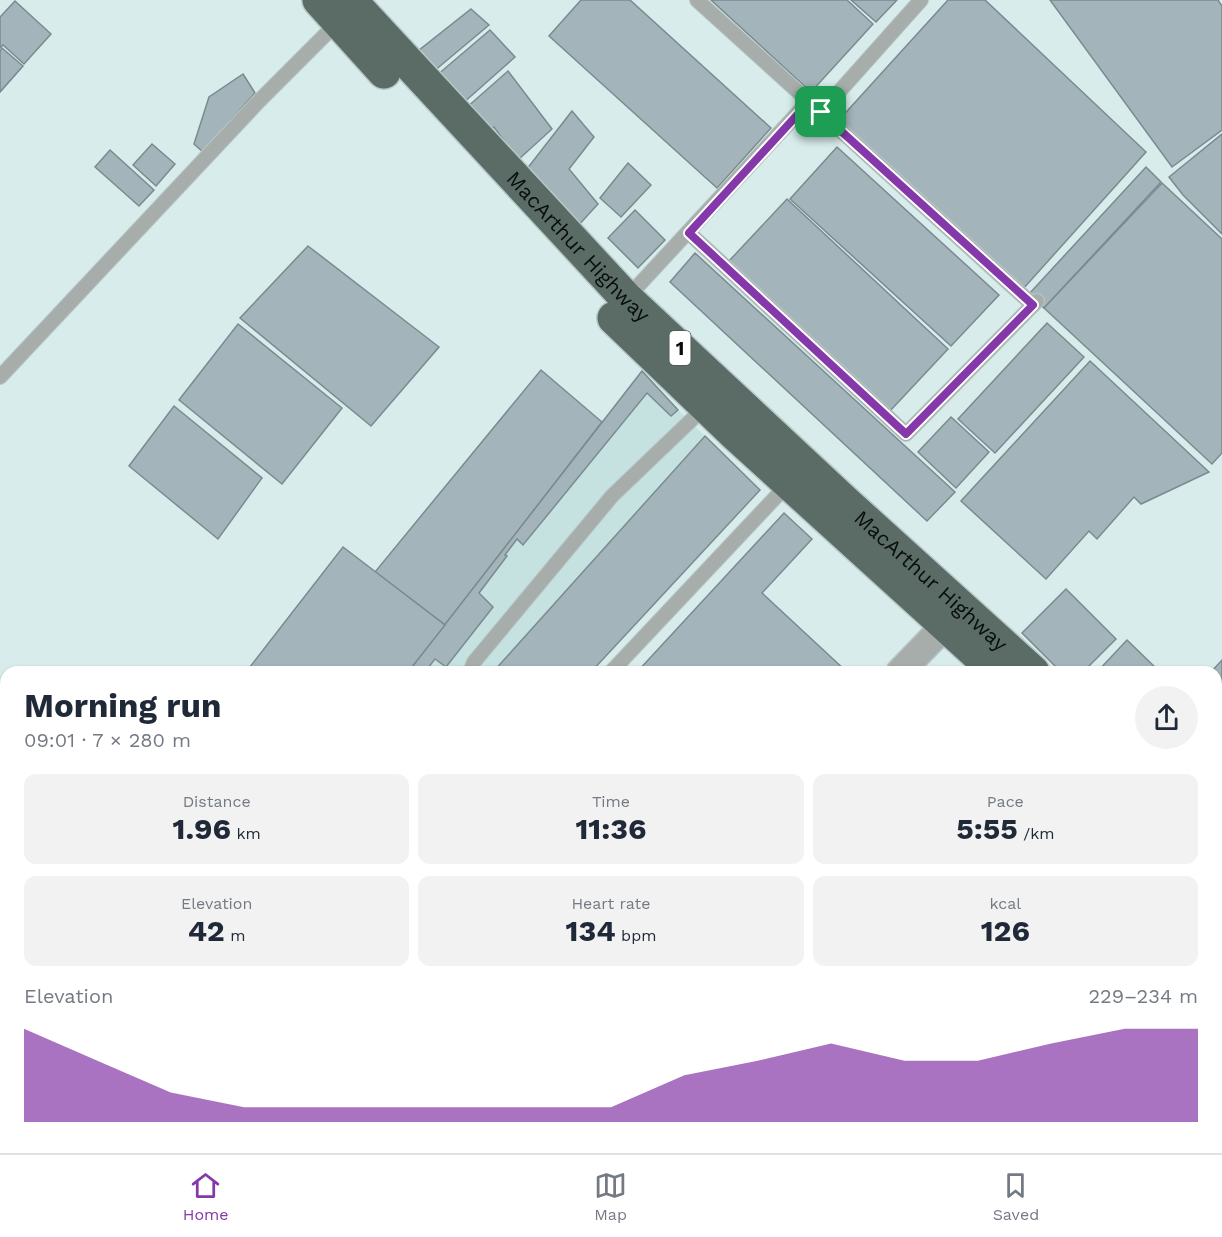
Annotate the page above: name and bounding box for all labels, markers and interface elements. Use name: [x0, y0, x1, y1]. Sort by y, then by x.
pin: [795, 86, 846, 137]
icon: arrive: [804, 95, 837, 128]
street label: MacArthur Highway: [502, 165, 656, 327]
road number: 1: [670, 331, 690, 365]
street label: MacArthur Highway: [850, 505, 1013, 656]
text: Morning run: [24, 686, 221, 725]
button: share: [1135, 686, 1198, 749]
text: 09:01 · 7 × 280 m: [24, 728, 191, 752]
text: Distance: [183, 792, 251, 811]
text: Time: [592, 792, 630, 811]
text: Pace: [987, 792, 1024, 811]
text: 1.96: [172, 811, 231, 846]
text: 11:36: [575, 811, 647, 846]
text: 5:55: [956, 811, 1018, 846]
text: km: [231, 824, 261, 843]
text: /km: [1018, 824, 1054, 843]
text: Elevation: [181, 894, 252, 913]
text: Heart rate: [571, 894, 651, 913]
text: kcal: [989, 894, 1021, 913]
text: 42: [188, 913, 225, 948]
text: 134: [566, 913, 616, 948]
text: 126: [981, 913, 1030, 948]
text: m: [225, 926, 245, 945]
text: bpm: [616, 926, 656, 945]
text: Elevation: [24, 984, 113, 1008]
text: 229–234 m: [1088, 984, 1198, 1008]
tab: Home: [183, 1169, 229, 1224]
tab: Map: [594, 1169, 627, 1224]
tab: Saved: [993, 1169, 1039, 1224]

